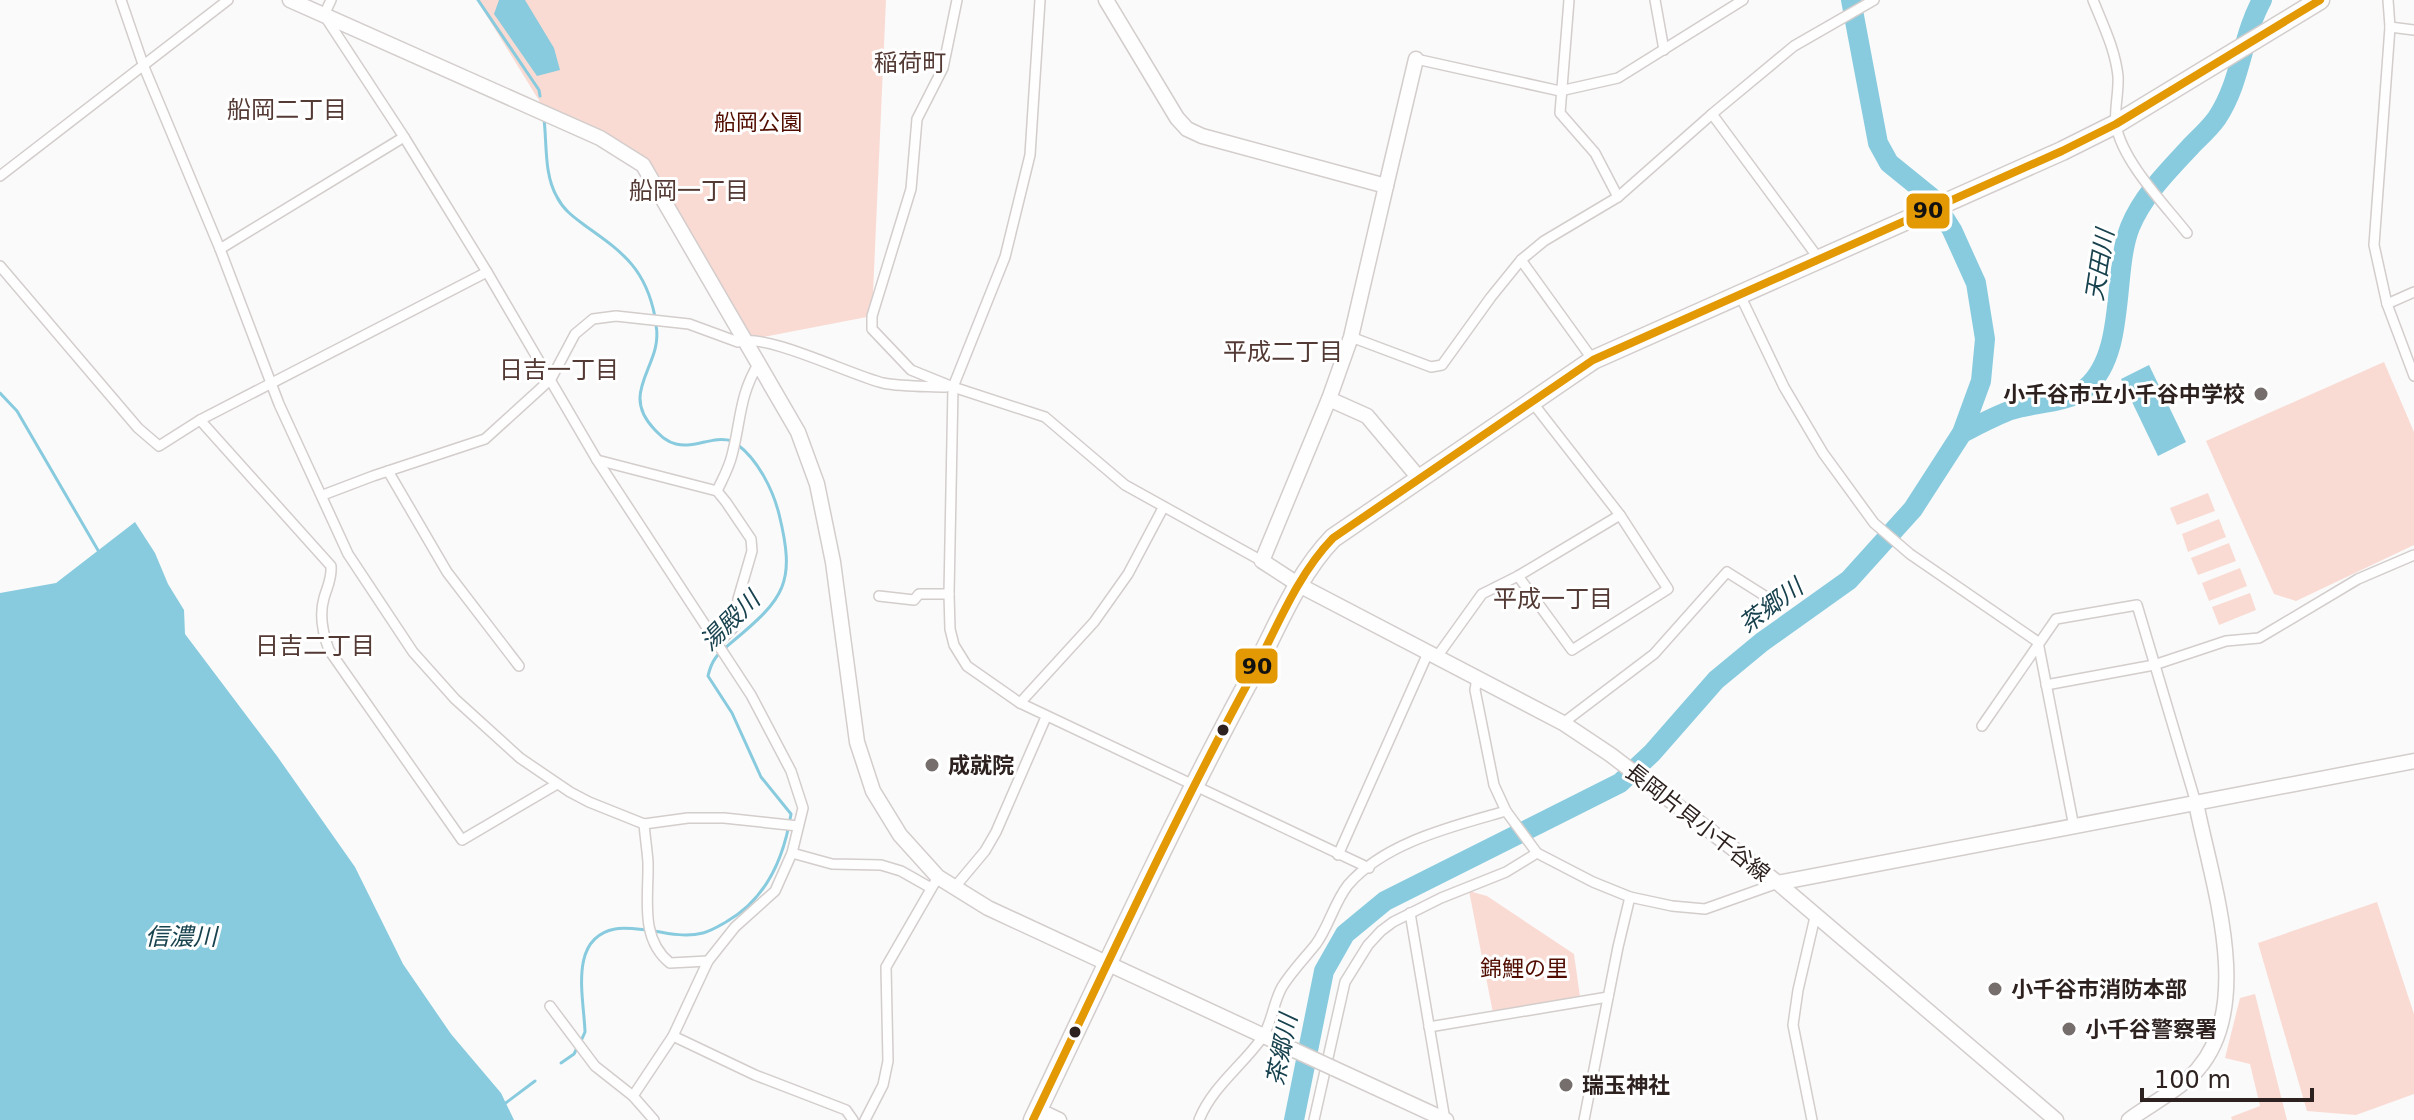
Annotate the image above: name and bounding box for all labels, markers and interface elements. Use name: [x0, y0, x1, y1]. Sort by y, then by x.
district label: 稲荷町: [874, 49, 946, 77]
district label: 船岡二丁目: [227, 96, 347, 124]
park label: 船岡公園: [714, 110, 802, 135]
district label: 船岡一丁目: [629, 177, 749, 205]
line badge: 90: [1905, 192, 1951, 230]
text: 90: [1913, 198, 1943, 223]
water label: 天田川: [2081, 224, 2120, 303]
district label: 平成二丁目: [1223, 338, 1343, 366]
district label: 日吉一丁目: [499, 356, 619, 384]
place label: 小千谷市立小千谷中学校: [2003, 382, 2245, 407]
marker: 小千谷市立小千谷中学校: [2252, 385, 2270, 403]
water label: 茶郷川: [1734, 571, 1811, 639]
water label: 湯殿川: [695, 584, 767, 656]
district label: 平成一丁目: [1493, 585, 1613, 613]
district label: 日吉二丁目: [255, 632, 375, 660]
line badge: 90: [1234, 647, 1279, 685]
text: 90: [1242, 654, 1272, 679]
unlabelled marker: [1215, 722, 1231, 738]
place label: 成就院: [948, 753, 1014, 778]
marker: 成就院: [923, 756, 941, 774]
street label: 長岡片貝小千谷線: [1621, 758, 1775, 886]
water label: 信濃川: [145, 923, 220, 951]
park label: 錦鯉の里: [1480, 956, 1568, 981]
place label: 小千谷市消防本部: [2011, 977, 2187, 1002]
marker: 小千谷市消防本部: [1986, 980, 2004, 998]
water label: 茶郷川: [1261, 1009, 1303, 1088]
place label: 小千谷警察署: [2085, 1017, 2217, 1042]
marker: 小千谷警察署: [2060, 1020, 2078, 1038]
unlabelled marker: [1067, 1024, 1083, 1040]
scale bar: [2142, 1052, 2312, 1102]
text: 100 m: [2154, 1066, 2231, 1094]
place label: 瑞玉神社: [1582, 1073, 1670, 1098]
marker: 瑞玉神社: [1557, 1076, 1575, 1094]

